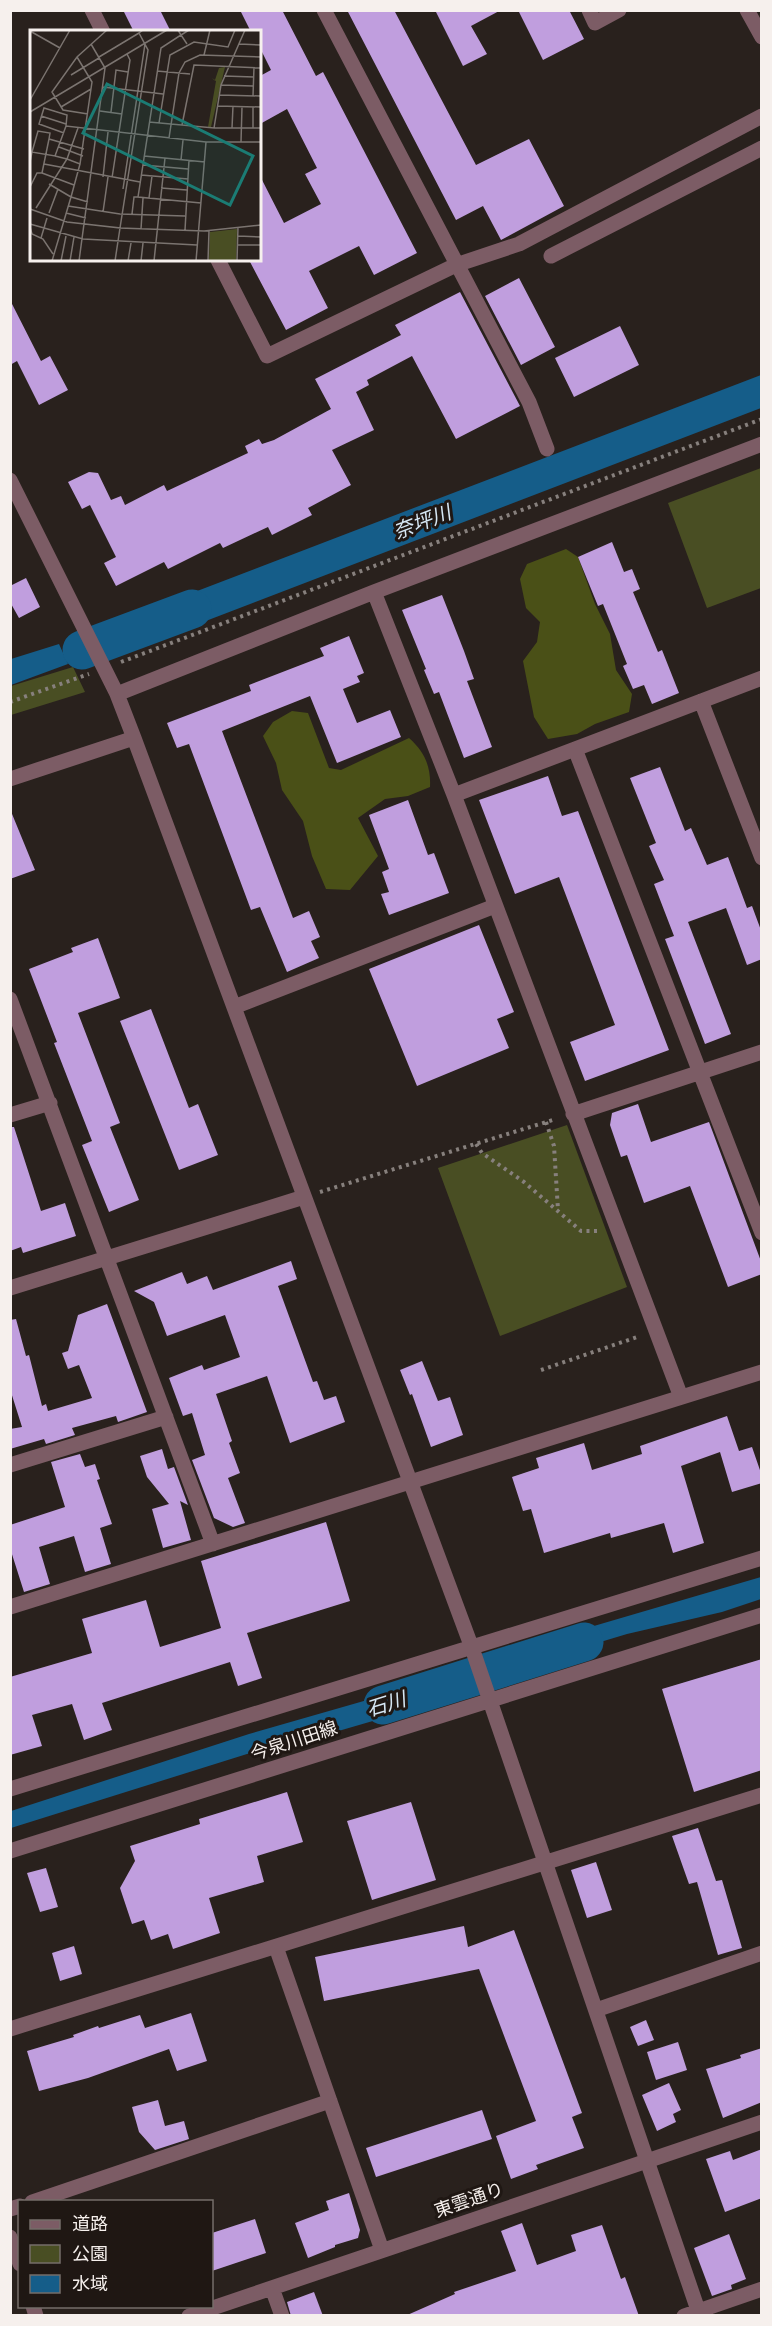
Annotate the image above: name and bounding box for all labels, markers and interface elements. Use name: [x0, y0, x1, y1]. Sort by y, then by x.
inset map: [30, 30, 261, 261]
water label: 奈坪川: [390, 499, 456, 544]
water label: 石川: [363, 1686, 411, 1721]
street label: 今泉川田線: [248, 1717, 340, 1765]
street label: 東雲通り: [431, 2178, 507, 2222]
legend: [18, 2200, 213, 2308]
text: 道路: [72, 2213, 108, 2235]
text: 公園: [72, 2243, 108, 2265]
text: 水域: [72, 2273, 108, 2295]

